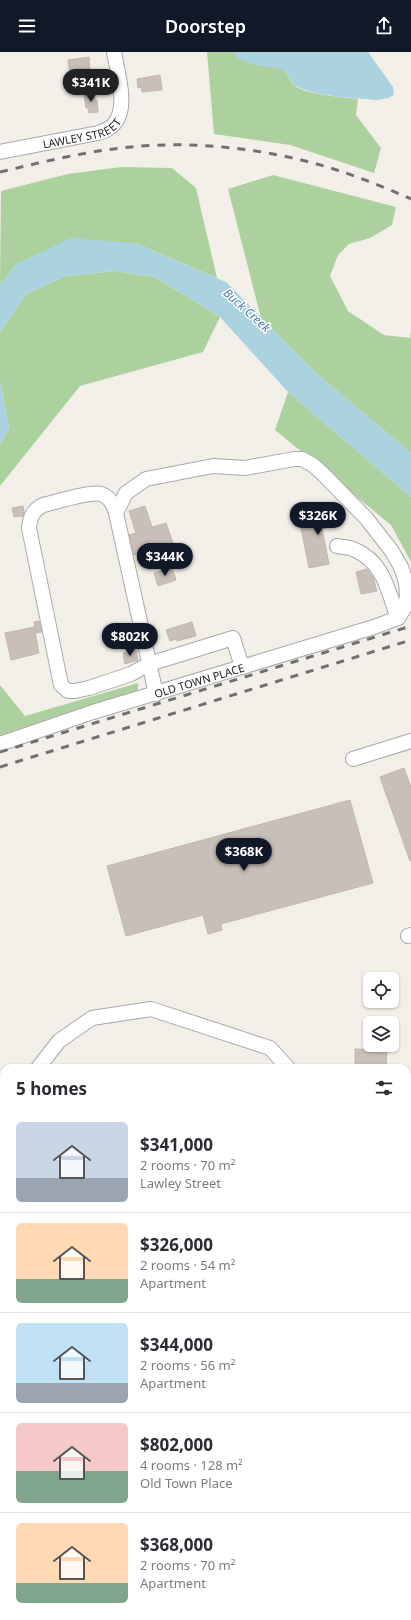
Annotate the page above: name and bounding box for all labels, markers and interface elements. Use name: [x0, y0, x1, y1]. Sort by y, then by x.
text: Doorstep: [165, 14, 246, 38]
icon: menu: [16, 15, 38, 37]
icon: share: [373, 15, 395, 37]
pin: $341K: [63, 69, 119, 103]
text: $341K: [72, 73, 110, 91]
street label: LAWLEY STREET: [41, 115, 124, 151]
water label: Buck Creek: [220, 284, 275, 336]
pin: $326K: [290, 502, 346, 536]
text: $326K: [299, 506, 337, 524]
pin: $344K: [137, 543, 193, 577]
text: $344K: [146, 547, 184, 565]
pin: $802K: [102, 623, 158, 657]
text: $802K: [111, 627, 149, 645]
street label: OLD TOWN PLACE: [152, 659, 246, 701]
pin: $368K: [216, 838, 272, 872]
text: $368K: [225, 842, 263, 860]
map controls: [363, 972, 399, 1052]
button: locate: [363, 972, 399, 1008]
button: layers: [363, 1016, 399, 1052]
text: 5 homes: [16, 1077, 87, 1100]
icon: filters: [373, 1077, 395, 1099]
text: $341,000: [140, 1133, 213, 1156]
icon: home: [48, 1138, 96, 1186]
text: 2 rooms · 70 m²: [140, 1156, 235, 1174]
text: Lawley Street: [140, 1174, 221, 1192]
text: $326,000: [140, 1233, 213, 1256]
icon: home: [48, 1239, 96, 1287]
text: 2 rooms · 54 m²: [140, 1256, 235, 1274]
text: Apartment: [140, 1274, 206, 1292]
text: $344,000: [140, 1333, 213, 1356]
icon: home: [48, 1339, 96, 1387]
text: 2 rooms · 56 m²: [140, 1356, 235, 1374]
text: Apartment: [140, 1374, 206, 1392]
text: $802,000: [140, 1433, 213, 1456]
icon: home: [48, 1439, 96, 1487]
text: 4 rooms · 128 m²: [140, 1456, 243, 1474]
text: Old Town Place: [140, 1474, 233, 1492]
text: $368,000: [140, 1533, 213, 1556]
icon: home: [48, 1539, 96, 1587]
text: 2 rooms · 70 m²: [140, 1556, 235, 1574]
text: Apartment: [140, 1574, 206, 1592]

